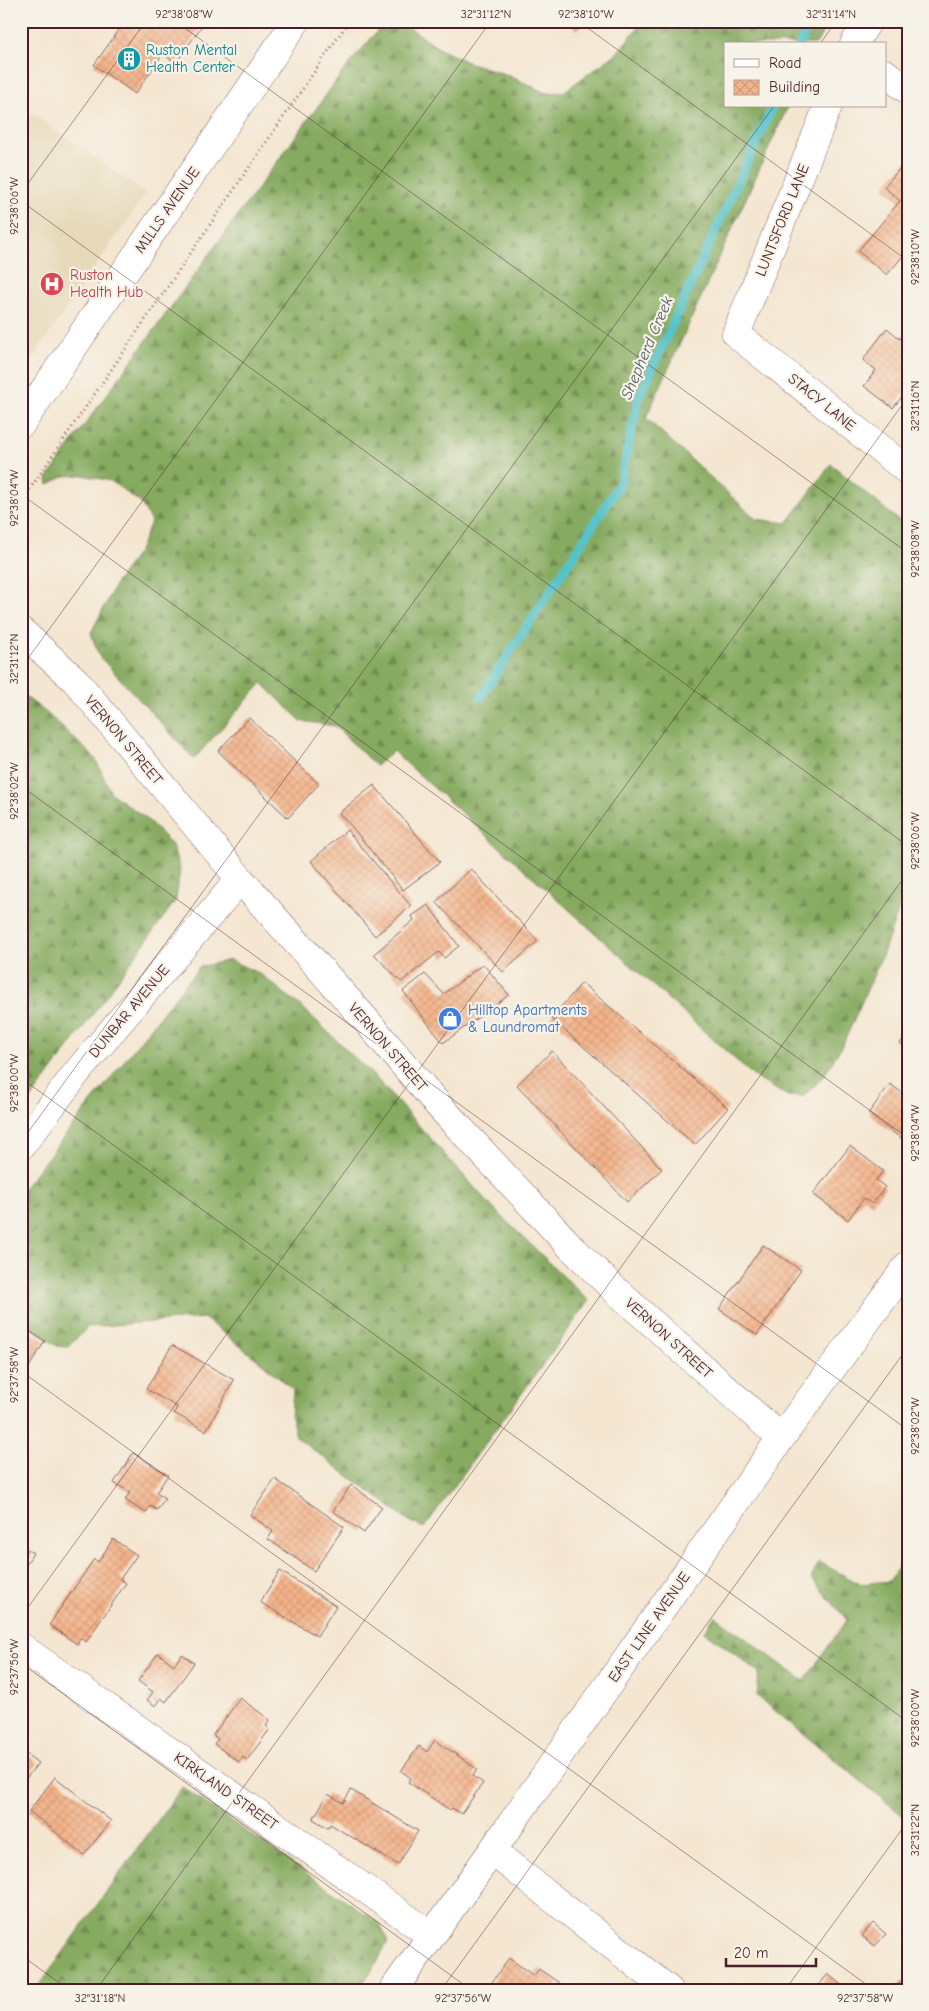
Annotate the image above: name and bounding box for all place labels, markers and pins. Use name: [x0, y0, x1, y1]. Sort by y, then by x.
place label: Ruston Mental Health Center: [146, 41, 237, 76]
building icon: Ruston Mental Health Center: [116, 46, 142, 72]
place label: Ruston Health Hub: [70, 266, 143, 301]
hospital icon: Ruston Health Hub: [39, 271, 65, 297]
place label: Hilltop Apartments & Laundromat: [468, 1001, 587, 1036]
shop icon: Hilltop Apartments & Laundromat: [437, 1006, 463, 1032]

